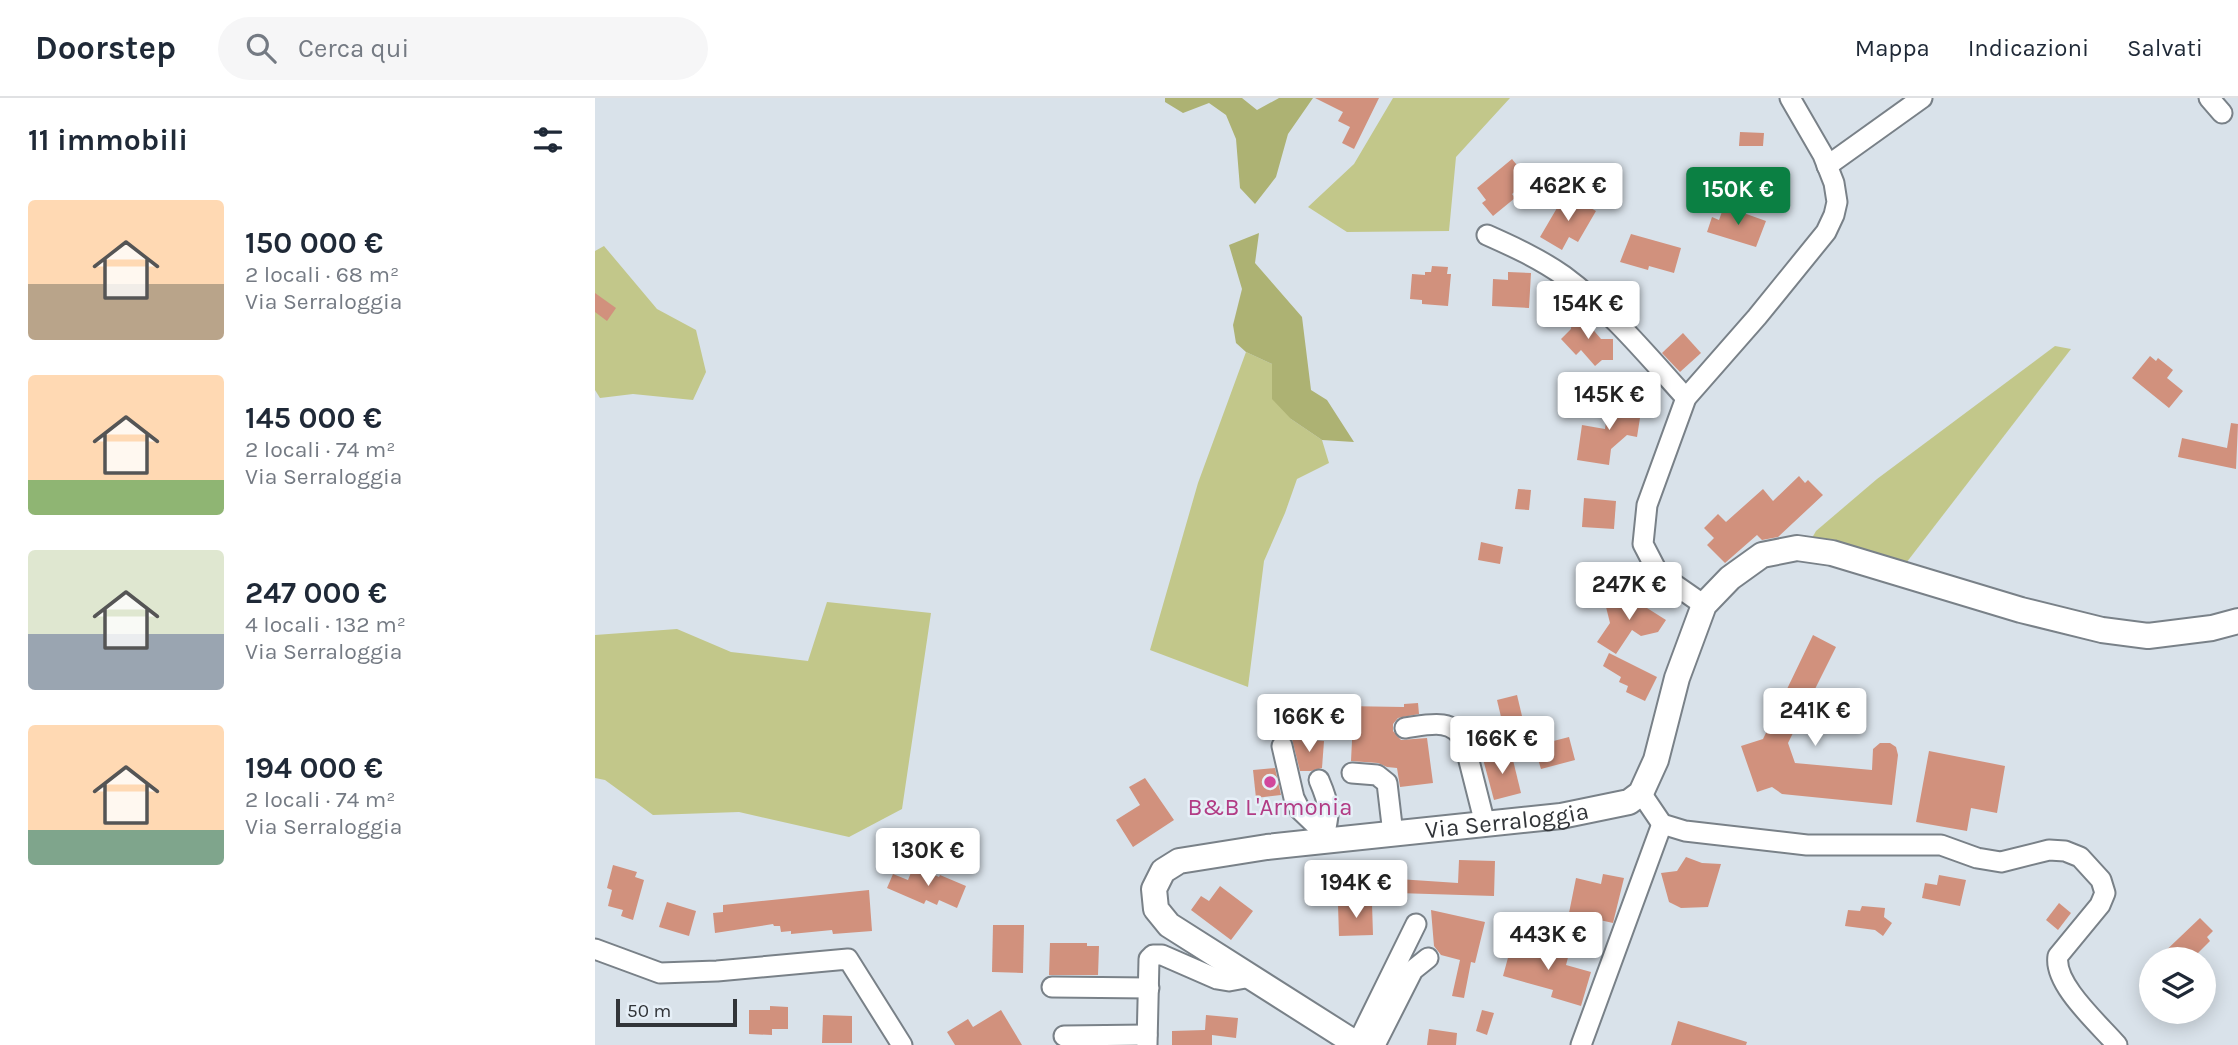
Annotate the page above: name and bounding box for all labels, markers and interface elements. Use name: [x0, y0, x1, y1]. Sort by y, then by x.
search box: [218, 17, 708, 80]
text: Doorstep: [35, 29, 176, 67]
icon: search: [242, 29, 280, 67]
text: Cerca qui: [298, 33, 409, 64]
text: Mappa: [1855, 34, 1930, 62]
text: Indicazioni: [1968, 34, 2089, 62]
text: Salvati: [2127, 34, 2203, 62]
icon: filters: [529, 121, 567, 159]
text: 11 immobili: [28, 122, 188, 158]
pin: 462K €: [1511, 164, 1625, 223]
pin: 150K €: [1681, 167, 1795, 227]
text: 462K €: [1530, 172, 1607, 199]
text: 150K €: [1702, 176, 1774, 203]
text: 150 000 €: [245, 225, 383, 261]
icon: home: [84, 228, 168, 312]
text: 2 locali · 68 m²: [245, 261, 399, 288]
pin: 154K €: [1531, 282, 1645, 341]
text: Via Serraloggia: [245, 288, 402, 315]
text: 154K €: [1553, 290, 1623, 317]
pin: 145K €: [1552, 372, 1666, 432]
text: 145K €: [1574, 381, 1644, 408]
text: 145 000 €: [245, 400, 382, 436]
icon: home: [84, 403, 168, 487]
text: 2 locali · 74 m²: [245, 436, 396, 463]
text: Via Serraloggia: [245, 463, 402, 490]
pin: 247K €: [1572, 562, 1686, 622]
text: 247K €: [1592, 571, 1666, 598]
text: 247 000 €: [245, 575, 387, 611]
icon: home: [84, 578, 168, 662]
text: 4 locali · 132 m²: [245, 611, 406, 638]
text: Via Serraloggia: [245, 638, 402, 665]
pin: 241K €: [1758, 688, 1872, 748]
pin: 166K €: [1252, 694, 1366, 754]
text: 241K €: [1779, 697, 1851, 724]
text: 166K €: [1273, 703, 1345, 730]
pin: 166K €: [1445, 716, 1559, 776]
text: 166K €: [1466, 725, 1538, 752]
text: 194 000 €: [245, 750, 383, 786]
icon: home: [84, 753, 168, 837]
marker: B&B L'Armonia: [1262, 774, 1278, 790]
text: 2 locali · 74 m²: [245, 786, 396, 813]
place label: B&B L'Armonia: [1188, 793, 1352, 821]
street label: Via Serraloggia: [1424, 797, 1591, 844]
text: Via Serraloggia: [245, 813, 402, 840]
pin: 130K €: [871, 828, 985, 888]
text: 130K €: [892, 837, 964, 864]
pin: 194K €: [1299, 860, 1413, 920]
text: 194K €: [1320, 869, 1392, 896]
pin: 443K €: [1491, 912, 1605, 972]
text: 443K €: [1509, 921, 1587, 948]
map controls: [2139, 947, 2216, 1024]
button: layers: [2139, 947, 2216, 1024]
scale bar: [616, 996, 737, 1028]
text: 50 m: [627, 1000, 671, 1022]

